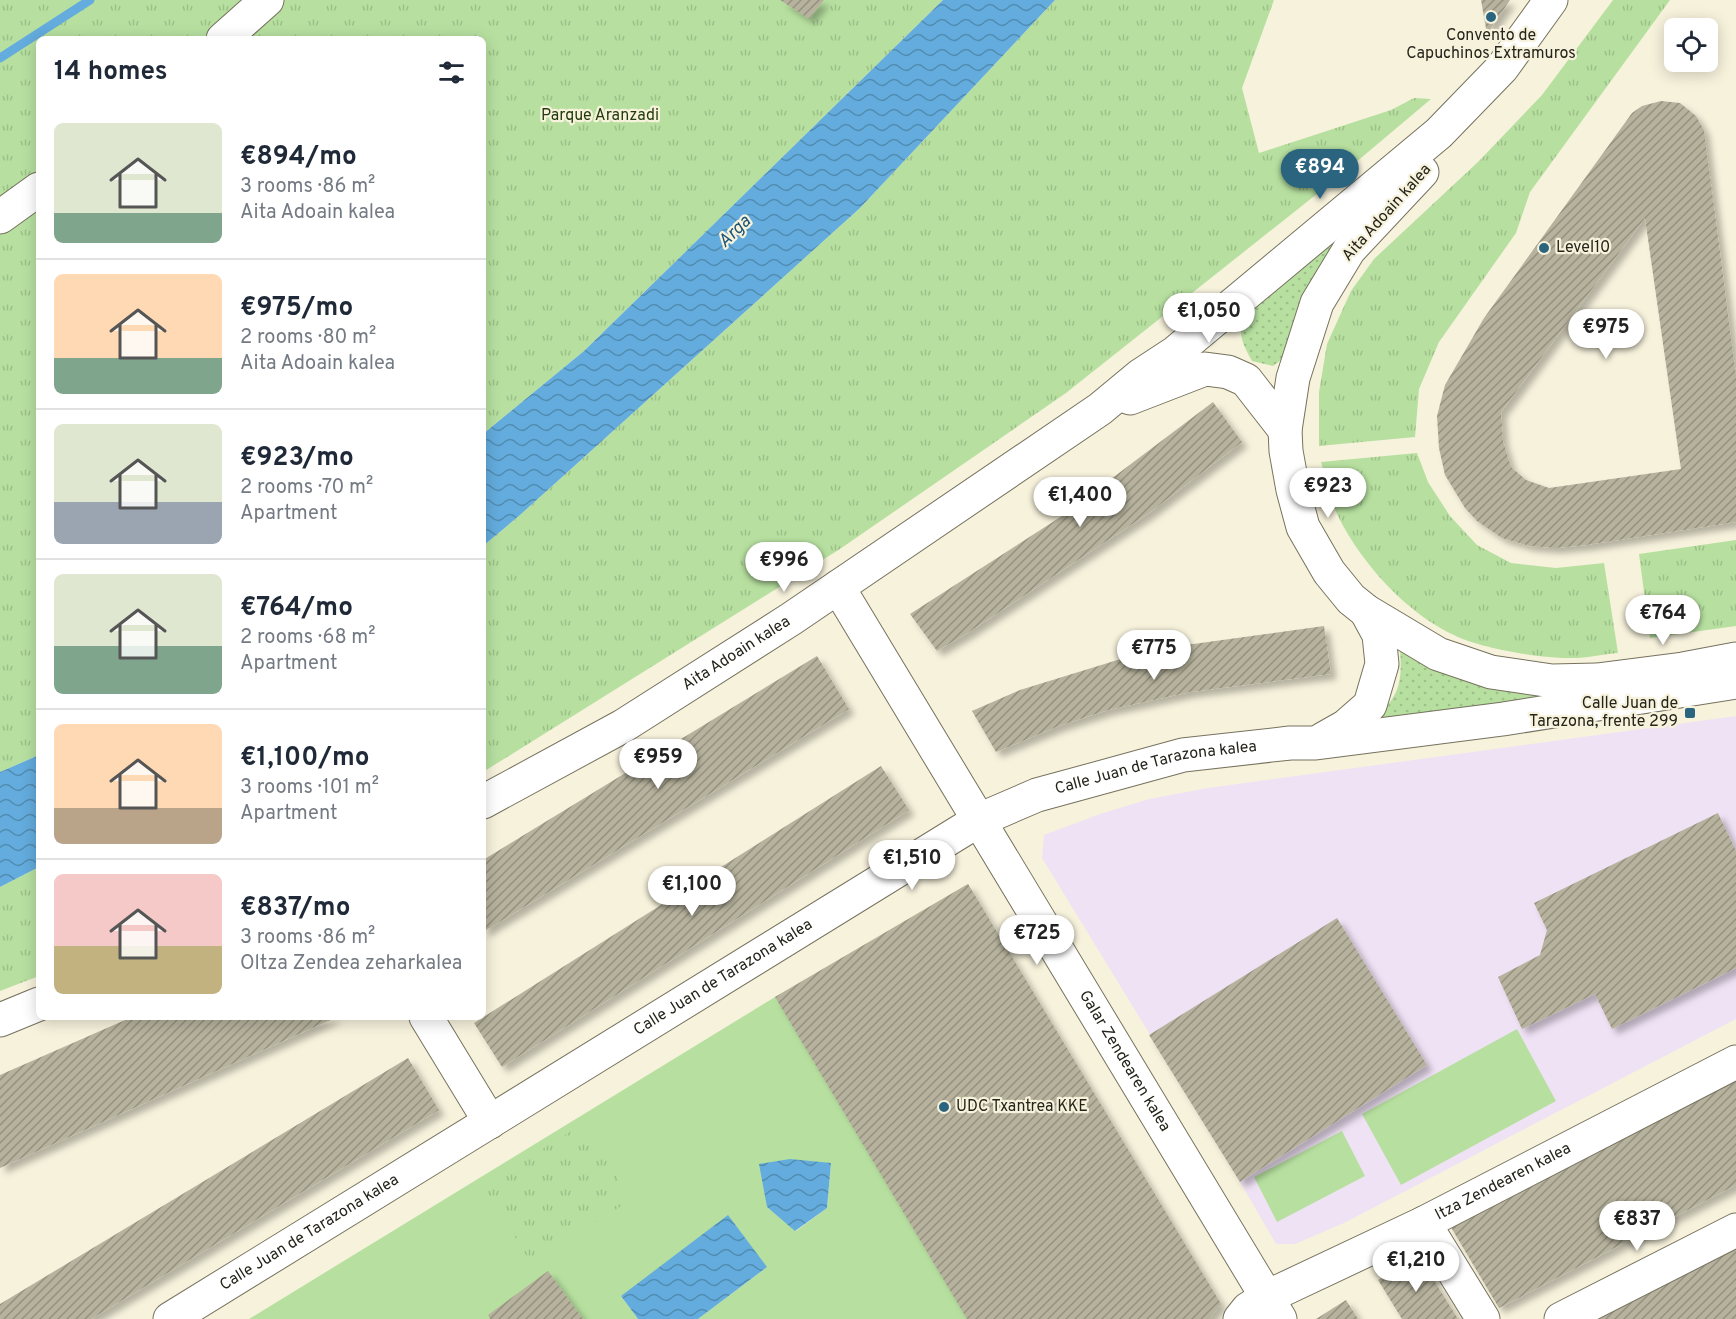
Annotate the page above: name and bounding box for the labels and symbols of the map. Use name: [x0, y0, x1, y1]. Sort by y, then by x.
marker: Convento de Capuchinos Extramuros: [1484, 10, 1498, 24]
place label: Convento de Capuchinos Extramuros: [1406, 26, 1576, 64]
park label: Parque Aranzadi: [541, 106, 659, 126]
pin: €894: [1284, 149, 1356, 200]
street label: Aita Adoain kalea: [1338, 160, 1436, 266]
water label: Arga: [714, 210, 757, 253]
place label: Level10: [1556, 238, 1610, 258]
marker: Level10: [1537, 241, 1551, 255]
pin: €1,050: [1160, 293, 1258, 344]
pin: €975: [1570, 309, 1642, 360]
pin: €923: [1292, 468, 1364, 519]
pin: €1,400: [1031, 477, 1129, 528]
pin: €996: [748, 542, 820, 593]
pin: €764: [1627, 595, 1699, 646]
street label: Aita Adoain kalea: [679, 612, 794, 695]
pin: €775: [1118, 630, 1190, 681]
place label: Calle Juan de Tarazona, frente 299: [1529, 694, 1678, 732]
marker: Calle Juan de Tarazona, frente 299: [1683, 706, 1697, 720]
street label: Calle Juan de Tarazona kalea: [1053, 737, 1258, 800]
pin: €959: [622, 739, 694, 790]
pin: €1,510: [863, 840, 961, 891]
pin: €1,100: [643, 866, 741, 917]
street label: Calle Juan de Tarazona kalea: [630, 915, 816, 1041]
pin: €725: [1001, 915, 1073, 966]
street label: Galar Zendearen kalea: [1074, 987, 1175, 1136]
place label: UDC Txantrea KKE: [956, 1097, 1088, 1117]
marker: UDC Txantrea KKE: [937, 1100, 951, 1114]
street label: Itza Zendearen kalea: [1432, 1139, 1574, 1225]
street label: Calle Juan de Tarazona kalea: [216, 1170, 403, 1296]
pin: €837: [1601, 1201, 1673, 1252]
pin: €1,210: [1367, 1242, 1465, 1293]

